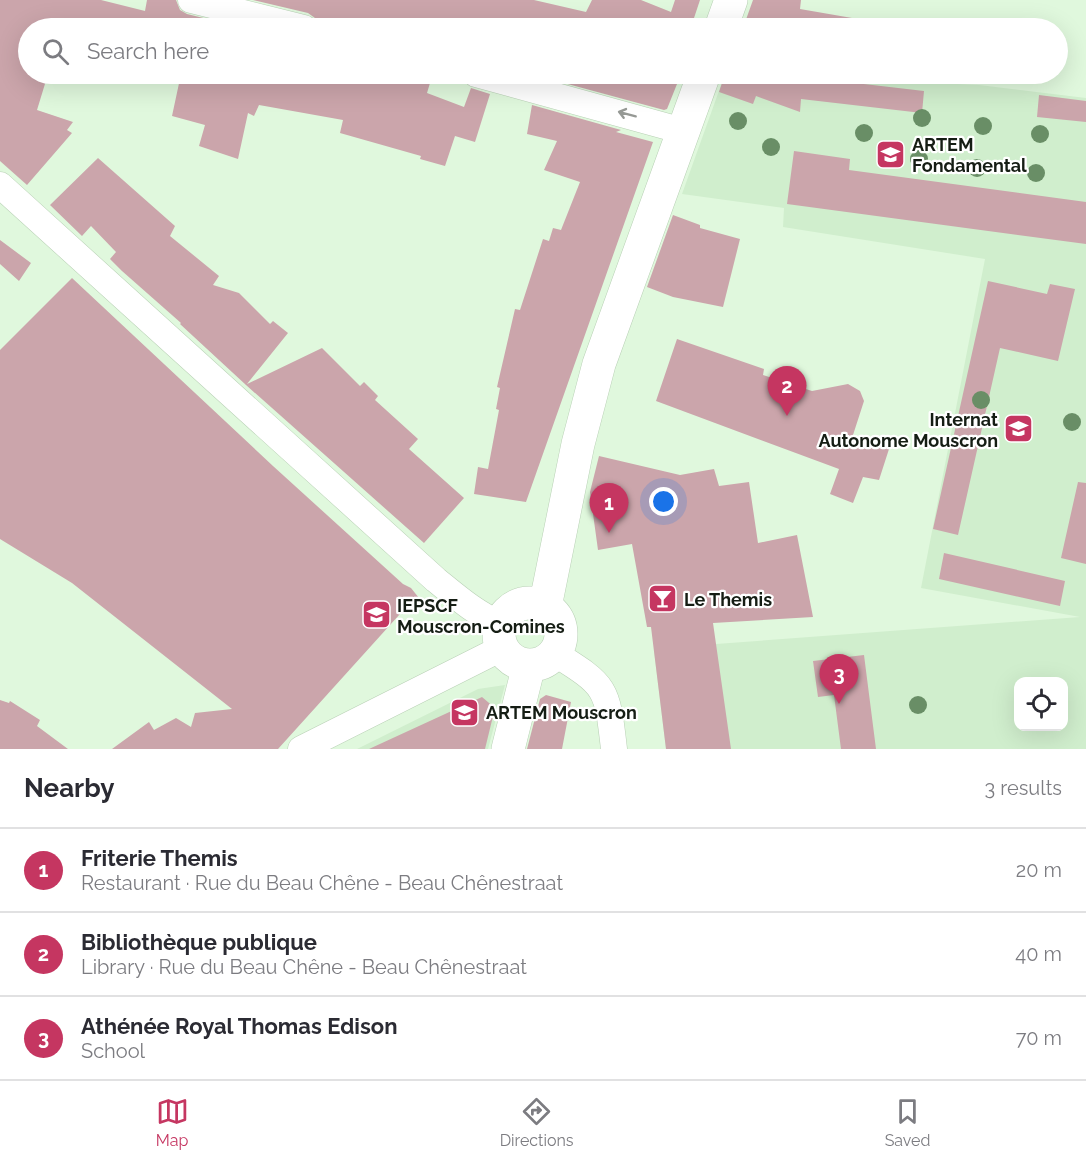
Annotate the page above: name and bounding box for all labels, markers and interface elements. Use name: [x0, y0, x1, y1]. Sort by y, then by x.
search box: [18, 18, 1068, 84]
icon: search: [39, 35, 72, 68]
text: Search here: [87, 38, 209, 64]
one-way arrow: [618, 108, 637, 120]
place label: ARTEM Fondamental: [912, 134, 1027, 176]
school or university icon: ARTEM Fondamental: [875, 138, 907, 170]
pin: 2: [768, 366, 806, 416]
place label: Internat Autonome Mouscron: [819, 409, 998, 451]
school or university icon: Internat Autonome Mouscron: [1003, 413, 1035, 445]
pin: 1: [590, 484, 628, 533]
your location: [649, 487, 678, 516]
bar icon: Le Themis: [647, 583, 679, 615]
place label: Le Themis: [684, 589, 772, 610]
place label: IEPSCF Mouscron-Comines: [397, 595, 565, 637]
school or university icon: IEPSCF Mouscron-Comines: [360, 599, 392, 631]
pin: 3: [820, 654, 858, 704]
map controls: [1014, 677, 1068, 731]
button: locate: [1014, 677, 1068, 731]
school or university icon: ARTEM Mouscron: [449, 696, 481, 728]
place label: ARTEM Mouscron: [486, 702, 637, 723]
text: Nearby: [24, 773, 114, 803]
text: 3 results: [984, 776, 1062, 800]
text: Friterie Themis: [81, 845, 238, 871]
text: 1: [39, 858, 48, 882]
text: 20 m: [1016, 858, 1062, 882]
text: Restaurant · Rue du Beau Chêne - Beau Chênestraat: [81, 871, 563, 895]
text: Bibliothèque publique: [81, 929, 317, 955]
text: 2: [38, 942, 49, 966]
text: 40 m: [1015, 942, 1062, 966]
text: Library · Rue du Beau Chêne - Beau Chênestraat: [81, 955, 527, 979]
text: Athénée Royal Thomas Edison: [81, 1013, 397, 1039]
text: 3: [38, 1026, 49, 1050]
text: 70 m: [1016, 1026, 1062, 1050]
text: School: [81, 1039, 145, 1063]
tab: Map: [156, 1095, 189, 1150]
tab: Directions: [500, 1095, 574, 1150]
tab: Saved: [885, 1095, 930, 1150]

